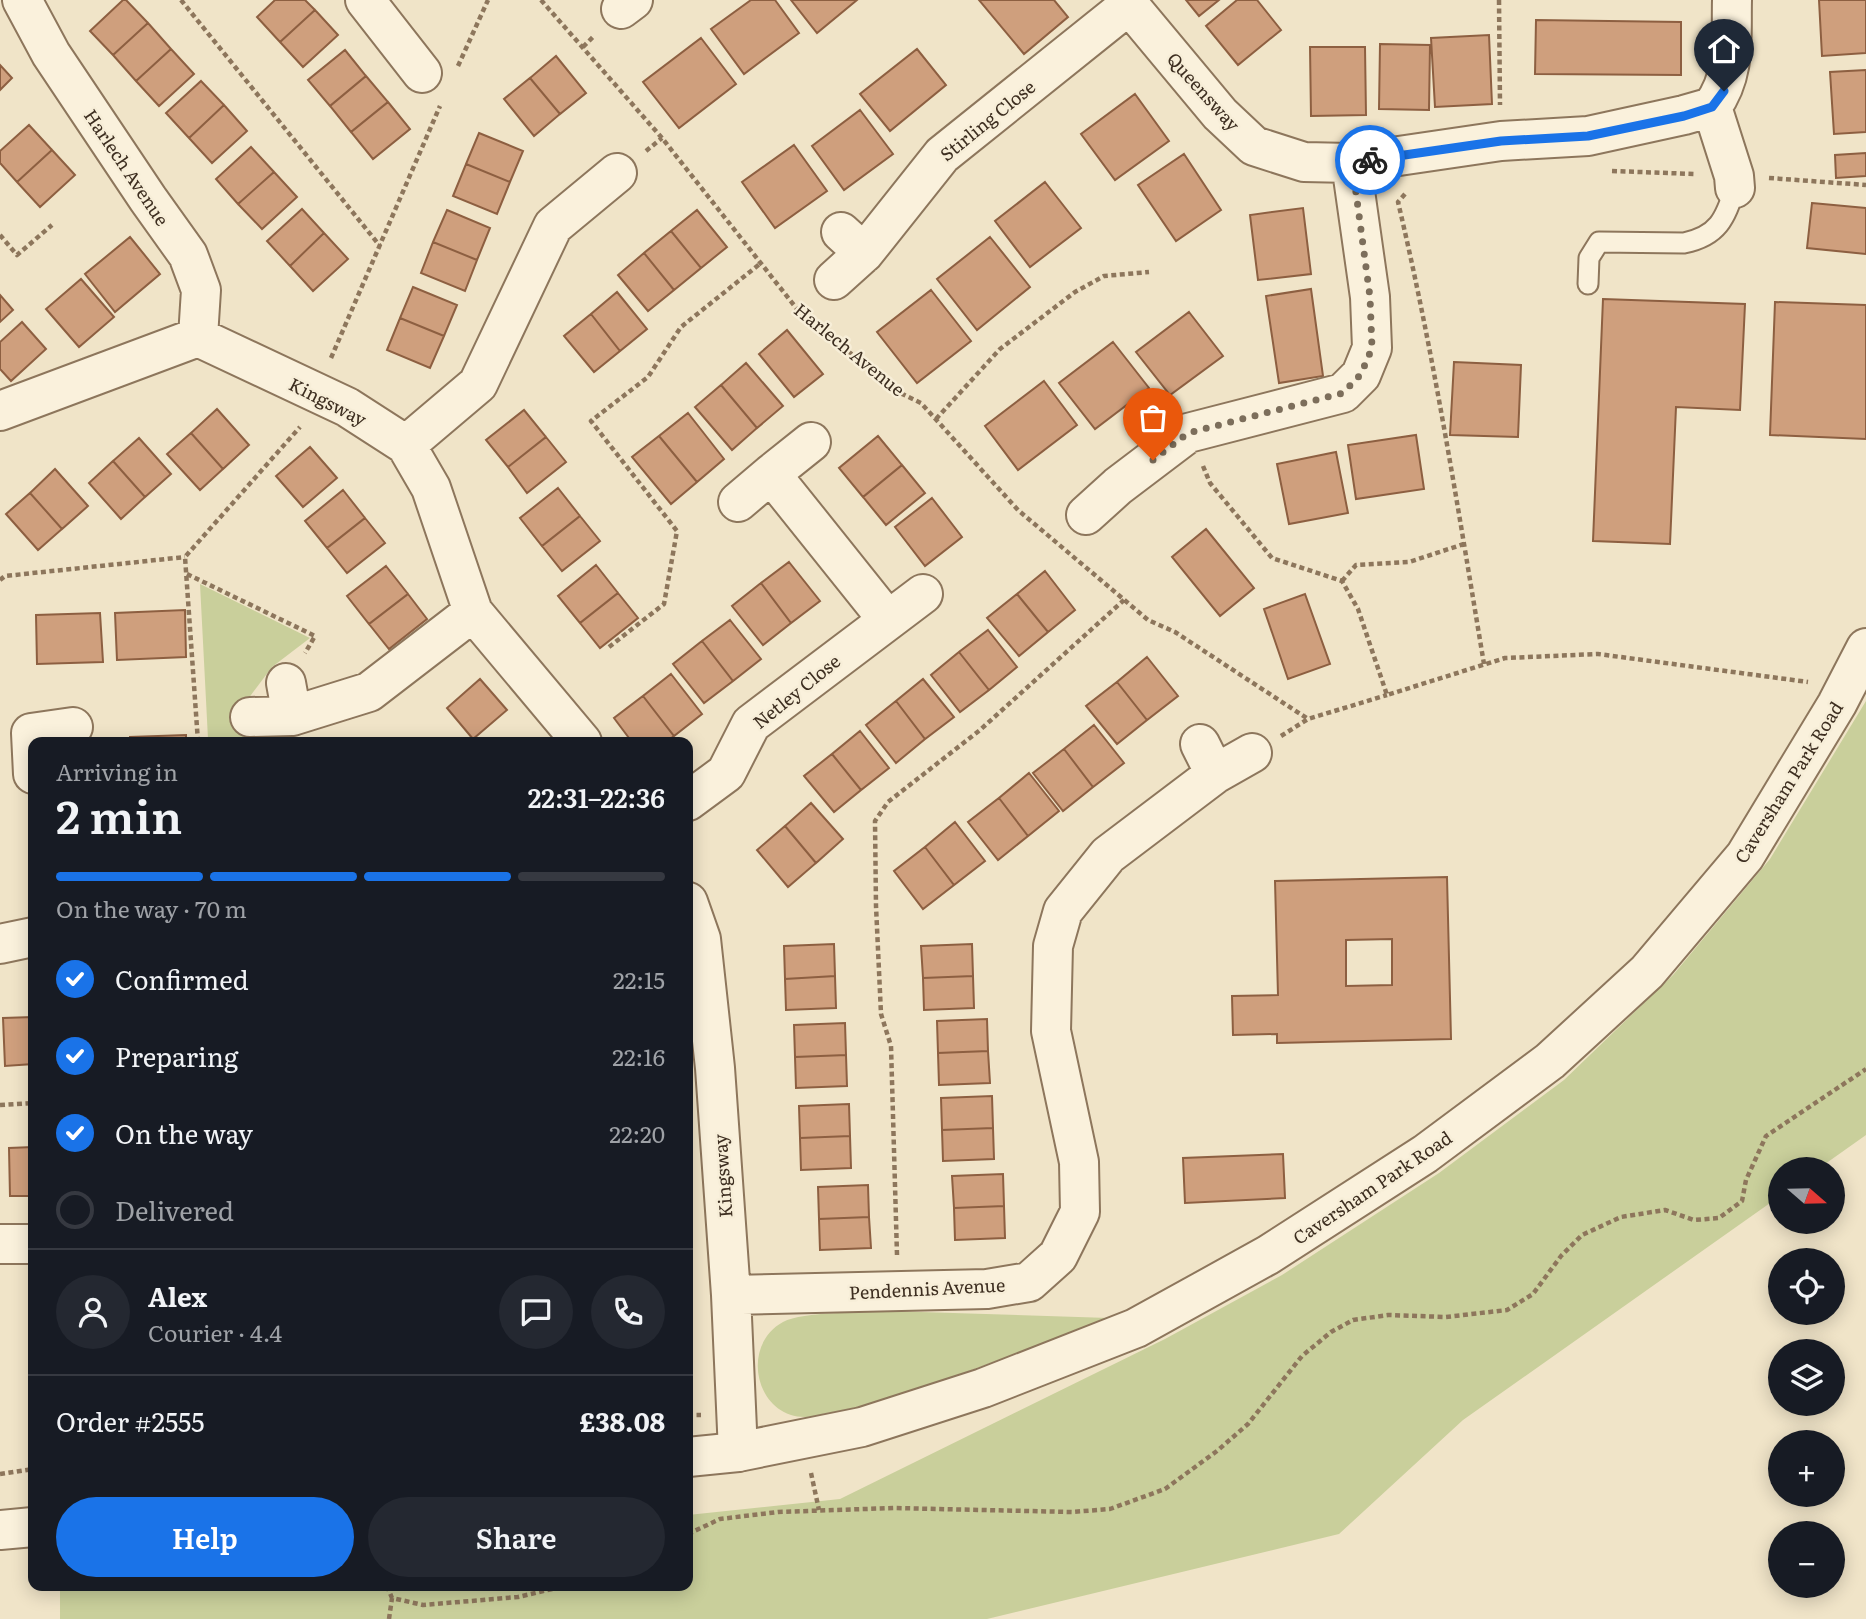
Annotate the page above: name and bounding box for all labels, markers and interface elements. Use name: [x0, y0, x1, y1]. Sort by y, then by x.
pin: [1694, 19, 1754, 91]
icon: home: [1705, 30, 1743, 68]
street label: Queensway: [1161, 46, 1247, 137]
street label: Stirling Close: [934, 73, 1040, 167]
street label: Harlech Avenue: [78, 103, 176, 231]
courier: [1335, 125, 1405, 195]
icon: bike: [1351, 141, 1389, 179]
street label: Harlech Avenue: [789, 296, 911, 402]
street label: Kingsway: [285, 370, 372, 432]
pin: [1123, 388, 1183, 460]
icon: bag: [1134, 399, 1172, 437]
street label: Netley Close: [747, 647, 845, 735]
street label: Caversham Park Road: [1727, 696, 1849, 868]
text: Arriving in: [56, 754, 178, 788]
text: 22:31–22:36: [528, 777, 665, 816]
text: 2 min: [56, 780, 182, 848]
text: On the way · 70 m: [56, 891, 247, 925]
text: Confirmed: [115, 959, 249, 998]
icon: check: [56, 960, 94, 998]
text: 22:15: [613, 962, 665, 996]
text: Preparing: [115, 1036, 238, 1075]
icon: check: [56, 1037, 94, 1075]
text: 22:16: [612, 1039, 665, 1073]
text: On the way: [115, 1113, 253, 1152]
icon: check: [56, 1114, 94, 1152]
text: 22:20: [609, 1116, 665, 1150]
street label: Caversham Park Road: [1287, 1124, 1457, 1250]
street label: Kingsway: [706, 1133, 738, 1219]
north arrow: [1768, 1157, 1844, 1234]
map controls: [1768, 1157, 1845, 1598]
text: Delivered: [115, 1190, 234, 1229]
button: locate: [1768, 1248, 1845, 1325]
street label: Pendennis Avenue: [848, 1270, 1006, 1306]
button: person: [56, 1275, 130, 1349]
button: chat: [499, 1275, 573, 1349]
button: phone: [591, 1275, 665, 1349]
text: Alex: [148, 1276, 207, 1315]
text: Courier · 4.4: [148, 1315, 282, 1349]
button: layers: [1768, 1339, 1845, 1416]
text: Order #2555: [56, 1401, 205, 1440]
text: £38.08: [580, 1401, 665, 1440]
button: +: [1768, 1430, 1845, 1507]
button: Help: [56, 1497, 354, 1577]
button: Share: [368, 1497, 665, 1577]
button: −: [1768, 1521, 1845, 1598]

